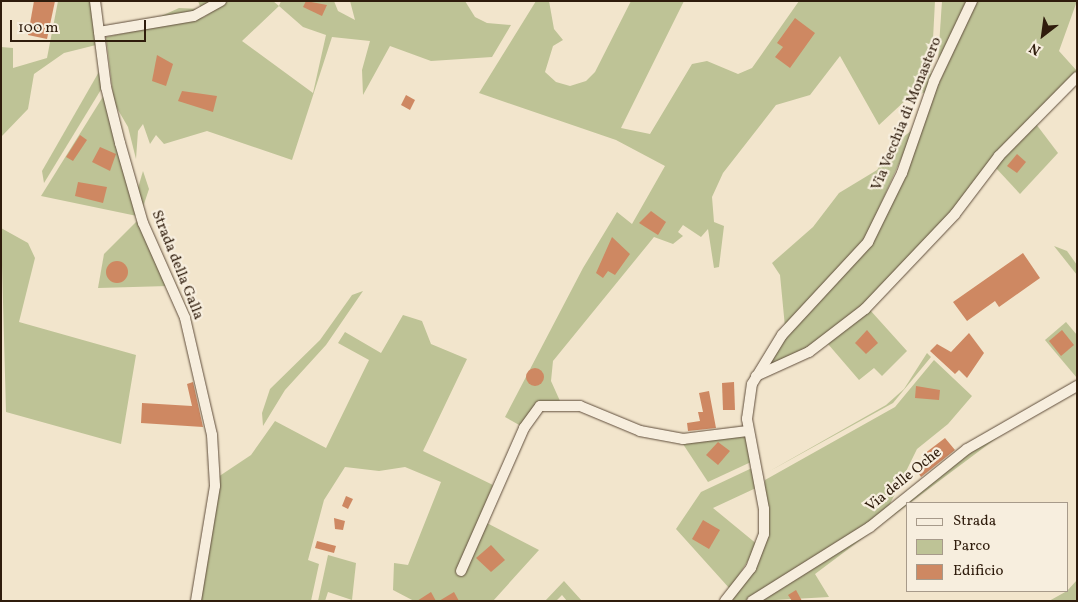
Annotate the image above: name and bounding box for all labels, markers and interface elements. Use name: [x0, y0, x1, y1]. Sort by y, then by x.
scale bar: [12, 10, 149, 42]
north arrow: [1018, 10, 1068, 60]
text: 100 m: [18, 18, 58, 39]
street label: Via Vecchia di Monastero: [868, 34, 946, 194]
text: N: [1026, 38, 1044, 59]
street label: Strada della Galla: [147, 208, 207, 322]
street label: Via delle Oche: [862, 444, 946, 516]
legend: [906, 502, 1068, 592]
text: Strada: [953, 511, 996, 532]
text: Parco: [953, 536, 990, 557]
text: Edificio: [953, 561, 1004, 582]

